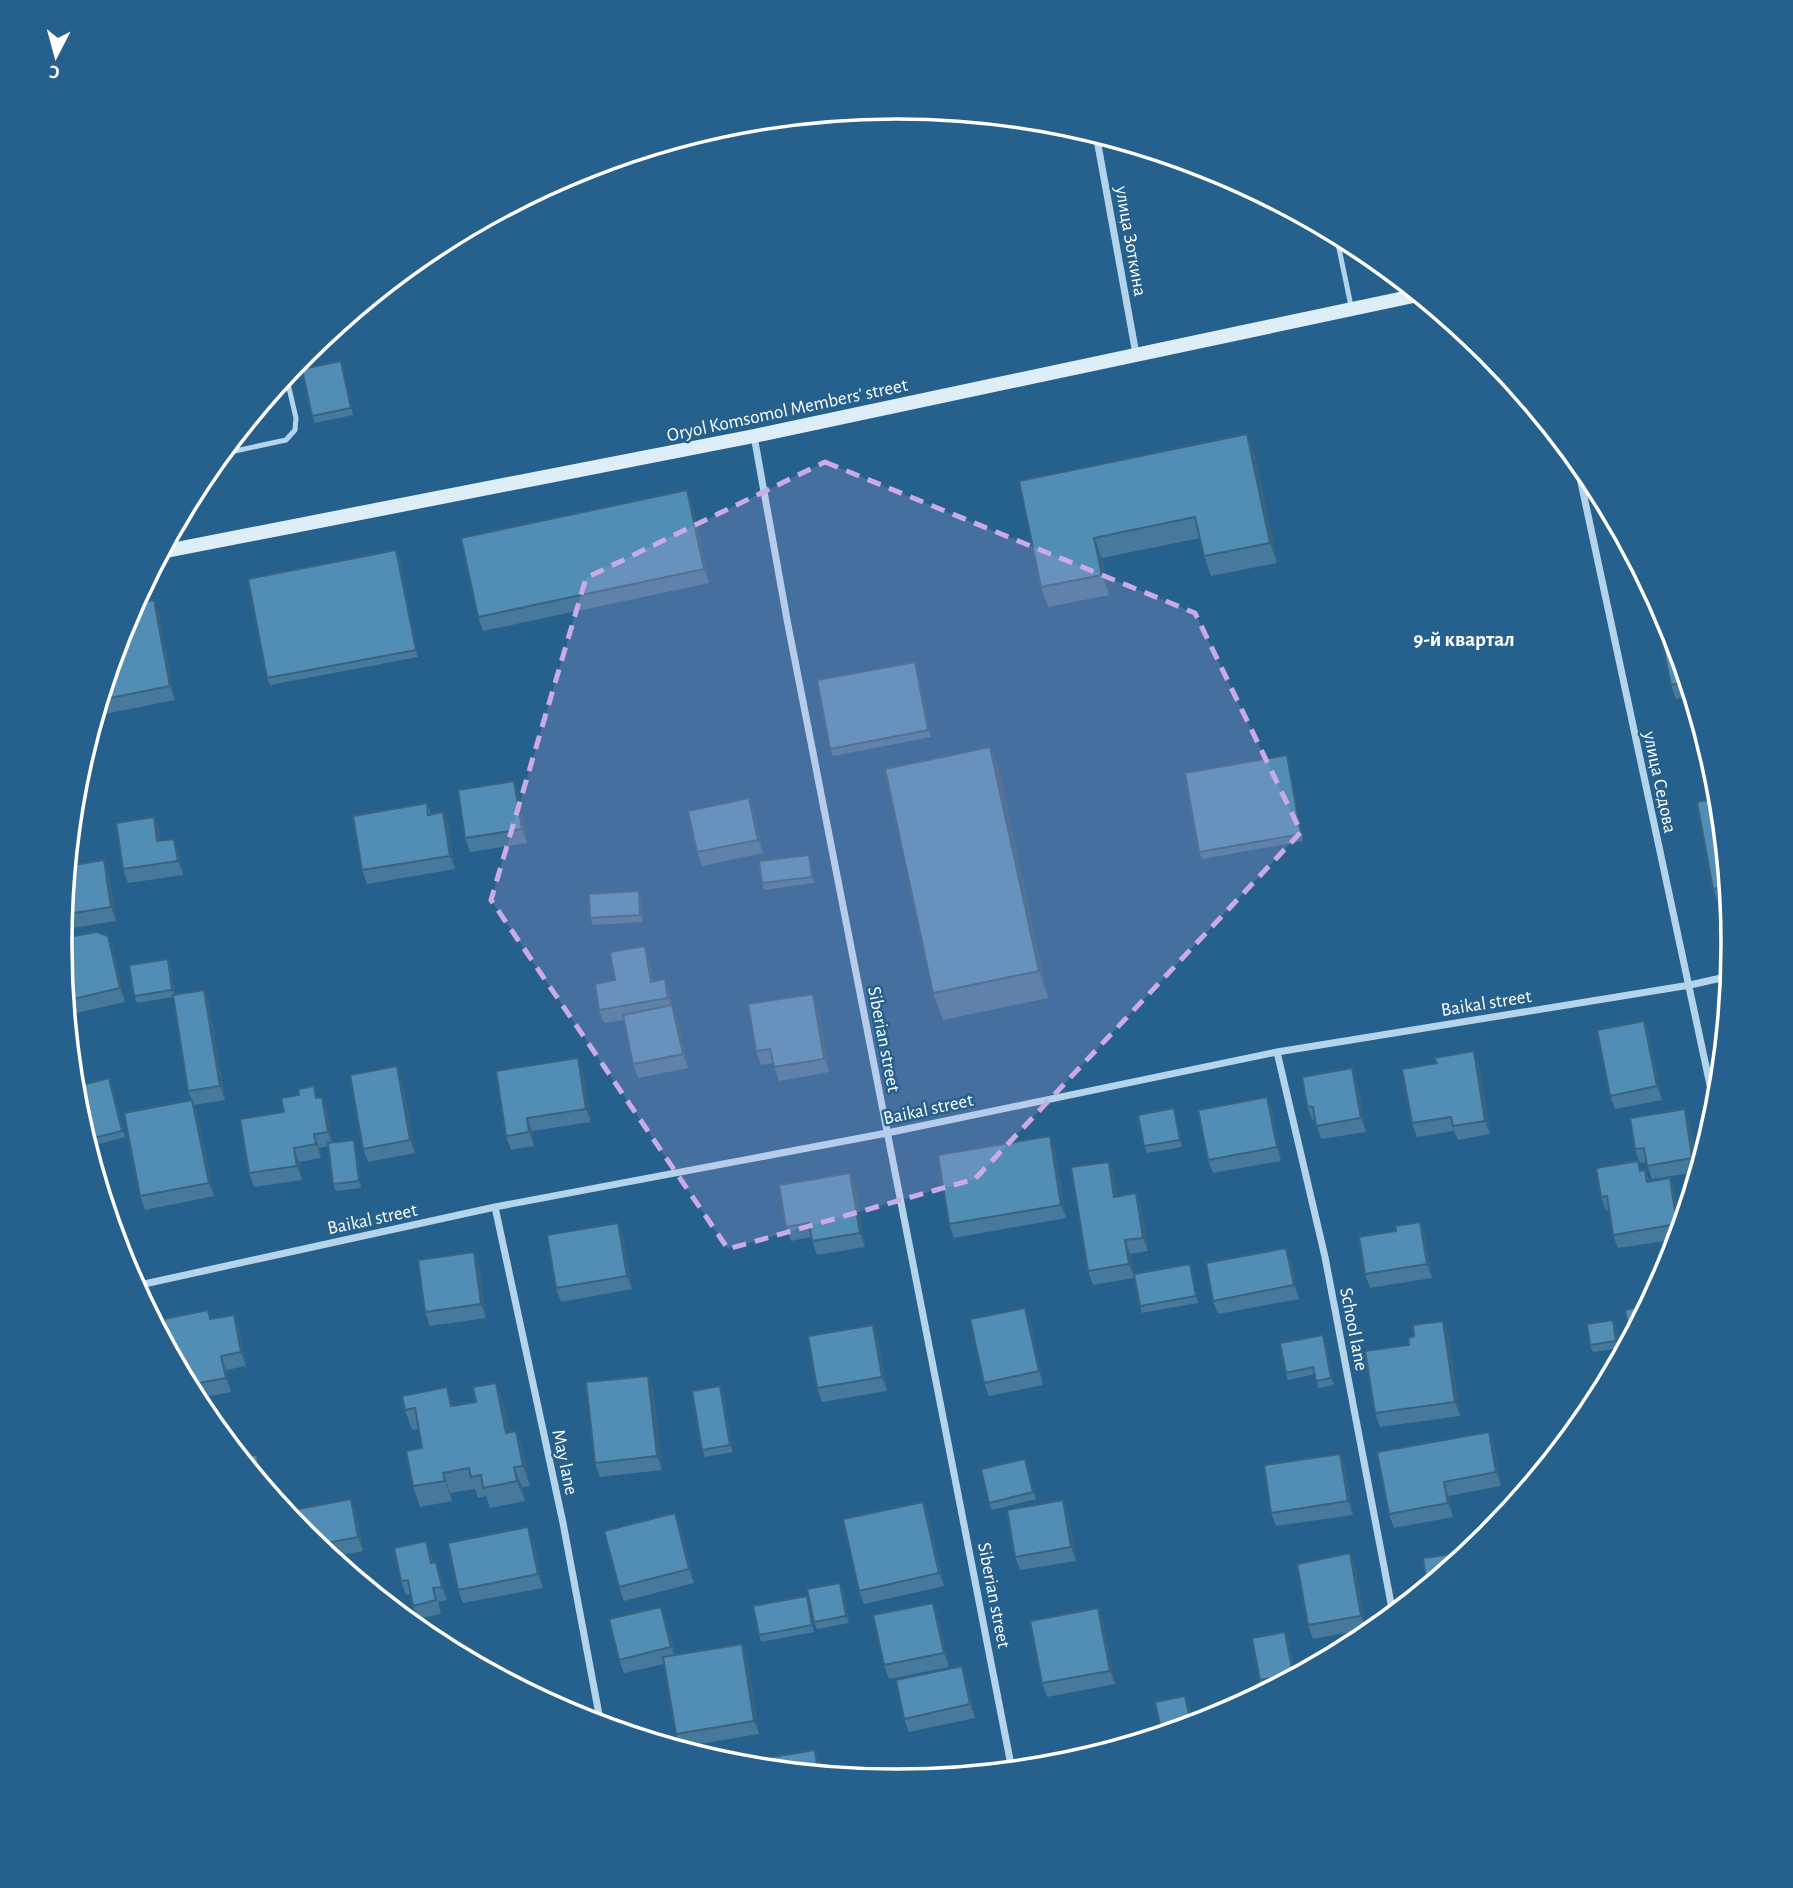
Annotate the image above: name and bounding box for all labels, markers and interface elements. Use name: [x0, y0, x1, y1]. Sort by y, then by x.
north arrow: [21, 21, 91, 91]
text: С: [48, 61, 61, 81]
street label: улица Зоткина: [1111, 184, 1150, 298]
street label: Oryol Komsomol Members' street: [665, 376, 909, 445]
district label: 9-й квартал: [1413, 629, 1515, 650]
street label: улица Седова: [1639, 729, 1680, 835]
street label: Siberian street: [864, 985, 903, 1094]
street label: Baikal street: [1440, 987, 1533, 1020]
street label: Baikal street: [882, 1091, 975, 1128]
street label: Baikal street: [326, 1201, 419, 1238]
street label: School lane: [1336, 1286, 1371, 1372]
street label: May lane: [548, 1428, 581, 1497]
street label: Siberian street: [974, 1541, 1013, 1650]

